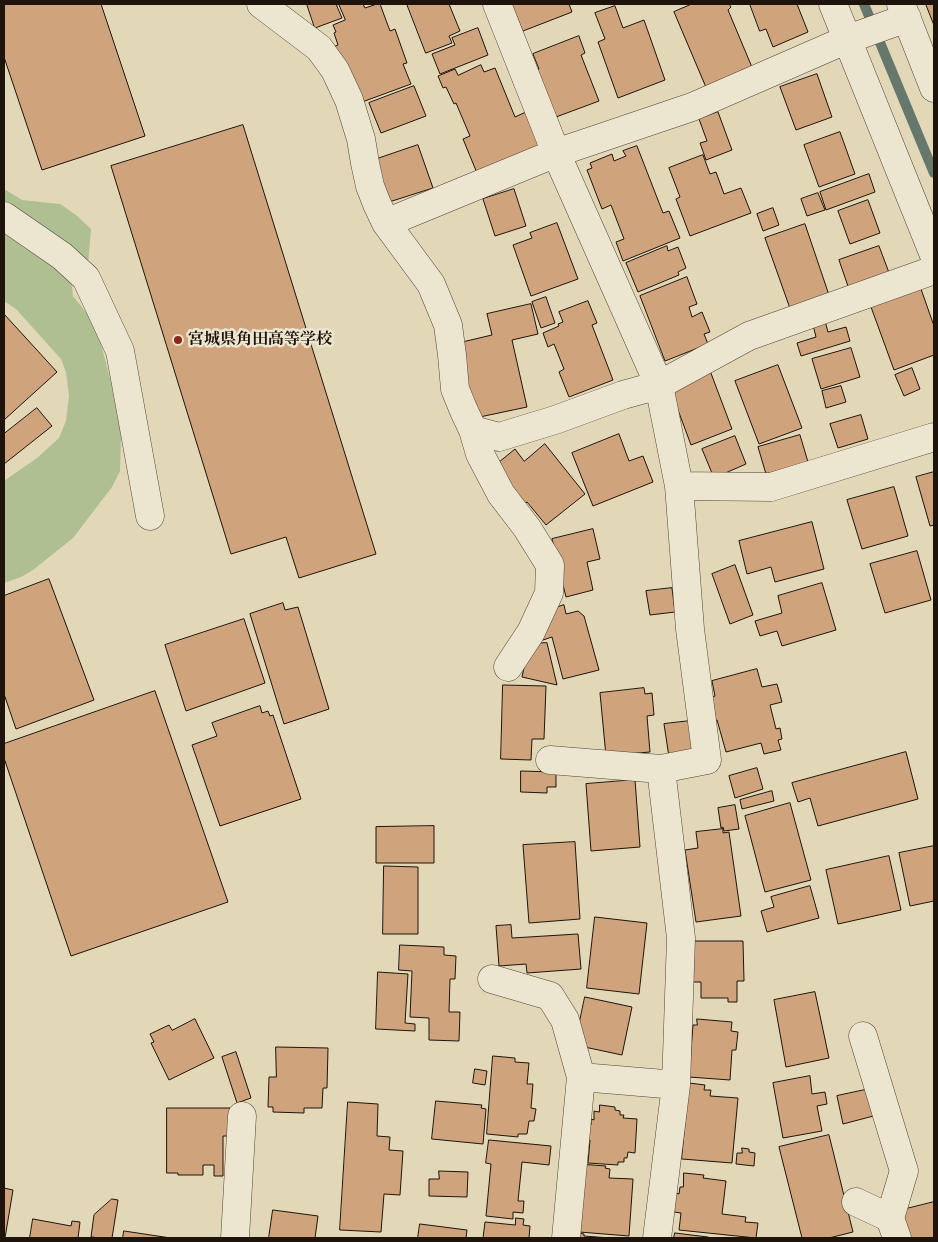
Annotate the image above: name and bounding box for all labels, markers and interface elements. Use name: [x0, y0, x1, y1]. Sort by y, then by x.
place label: 宮城県角田高等学校: [188, 330, 332, 350]
marker: 宮城県角田高等学校: [172, 334, 184, 346]

